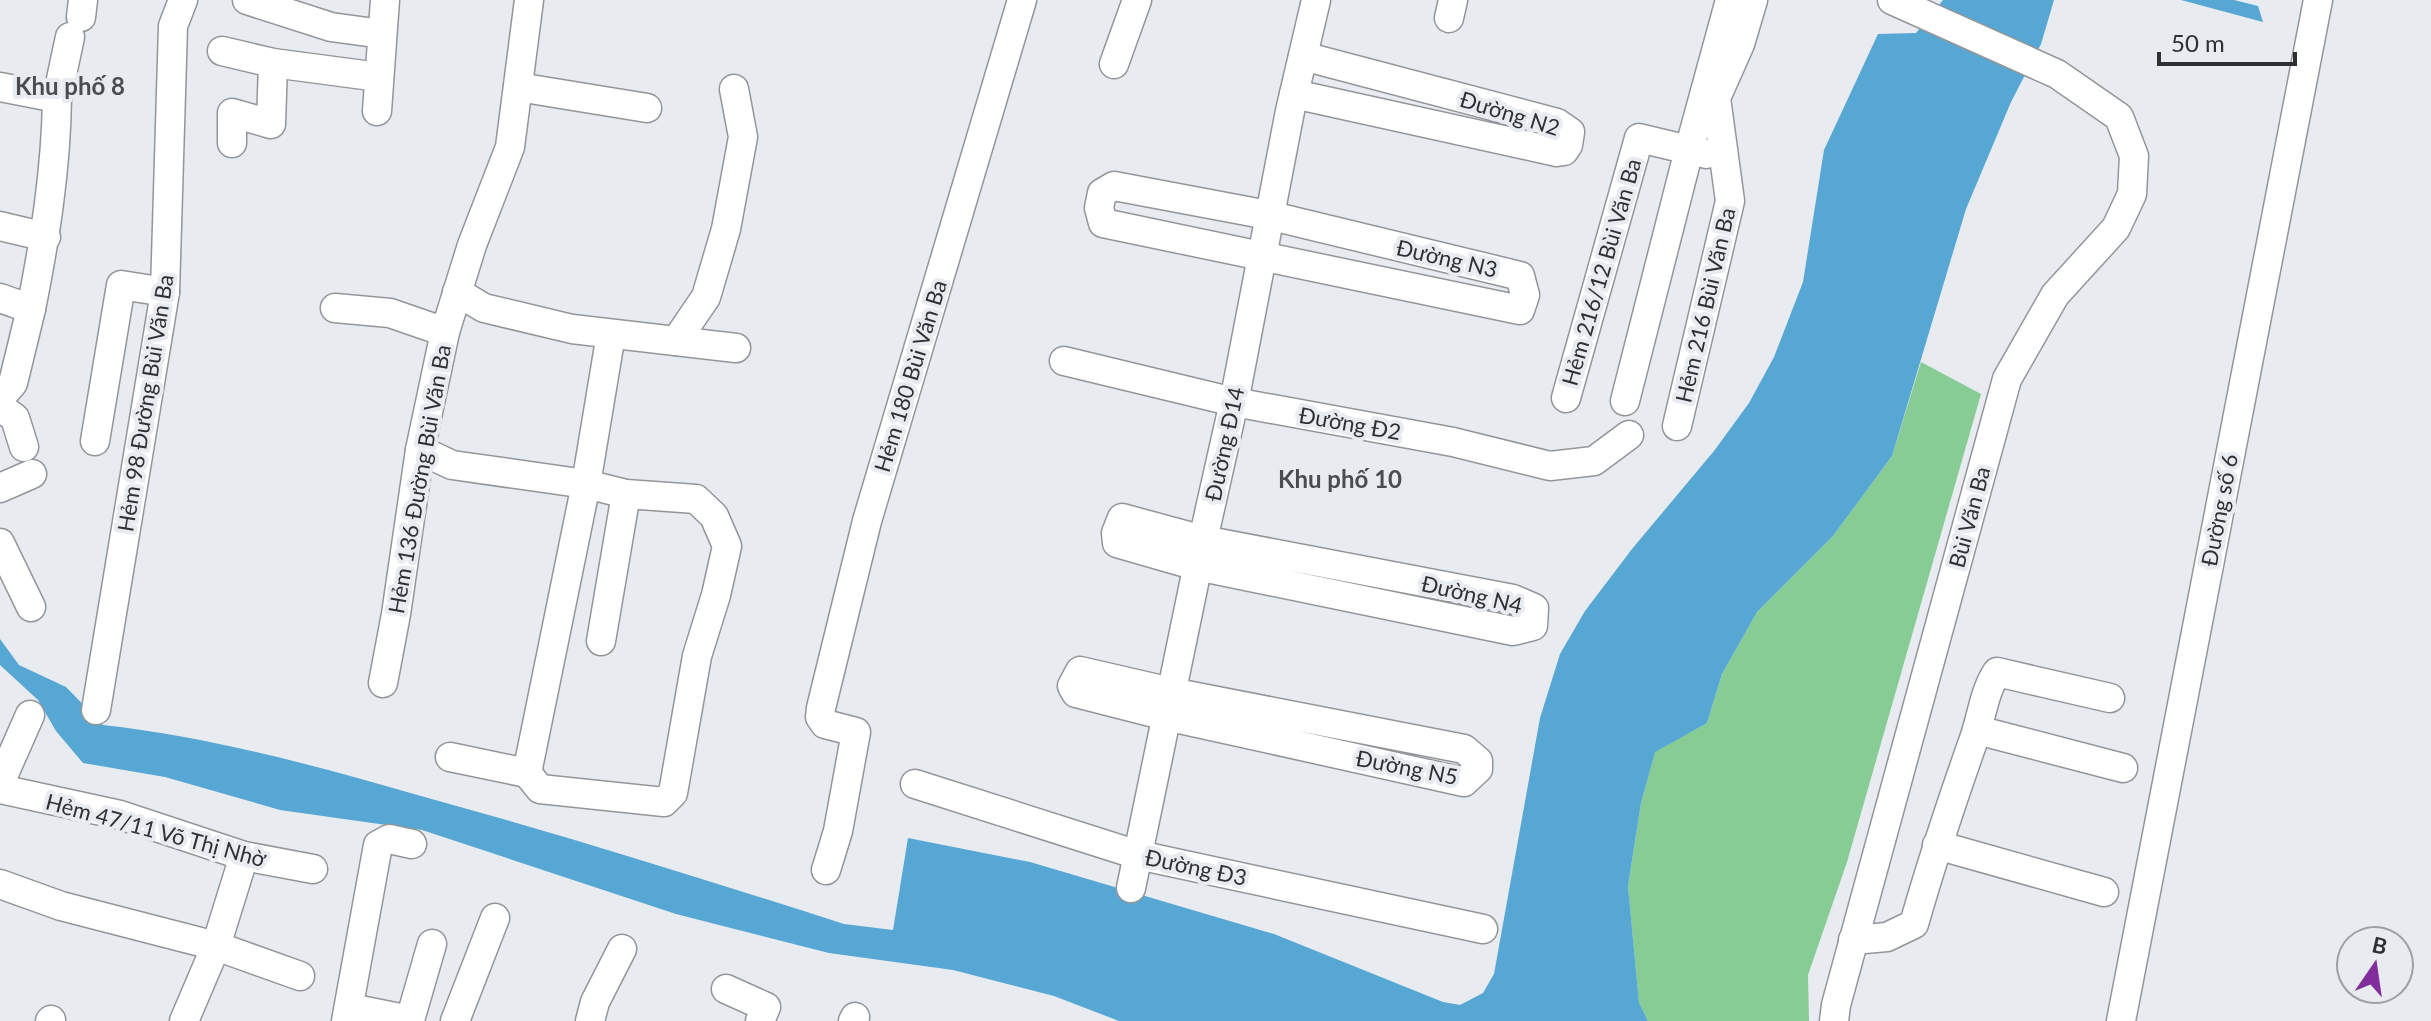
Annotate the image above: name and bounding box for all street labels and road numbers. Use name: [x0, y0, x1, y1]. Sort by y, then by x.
street label: Đường N2: [1457, 85, 1563, 141]
street label: Hẻm 216/12 Bùi Văn Ba: [1556, 155, 1646, 389]
street label: Hẻm 216 Bùi Văn Ba: [1669, 205, 1741, 405]
street label: Đường N3: [1394, 233, 1500, 283]
street label: Hẻm 98 Đường Bùi Văn Ba: [111, 272, 179, 534]
street label: Hẻm 180 Bùi Văn Ba: [868, 277, 952, 475]
street label: Hẻm 136 Đường Bùi Văn Ba: [382, 342, 456, 616]
street label: Đường Đ14: [1199, 384, 1249, 503]
street label: Đường Đ2: [1297, 401, 1403, 445]
street label: Đường số 6: [2195, 452, 2243, 568]
street label: Bùi Văn Ba: [1943, 463, 1995, 571]
street label: Đường N4: [1419, 569, 1525, 619]
street label: Đường N5: [1354, 744, 1460, 790]
street label: Hẻm 47/11 Võ Thị Nhờ: [43, 788, 269, 873]
street label: Đường Đ3: [1143, 843, 1249, 891]

